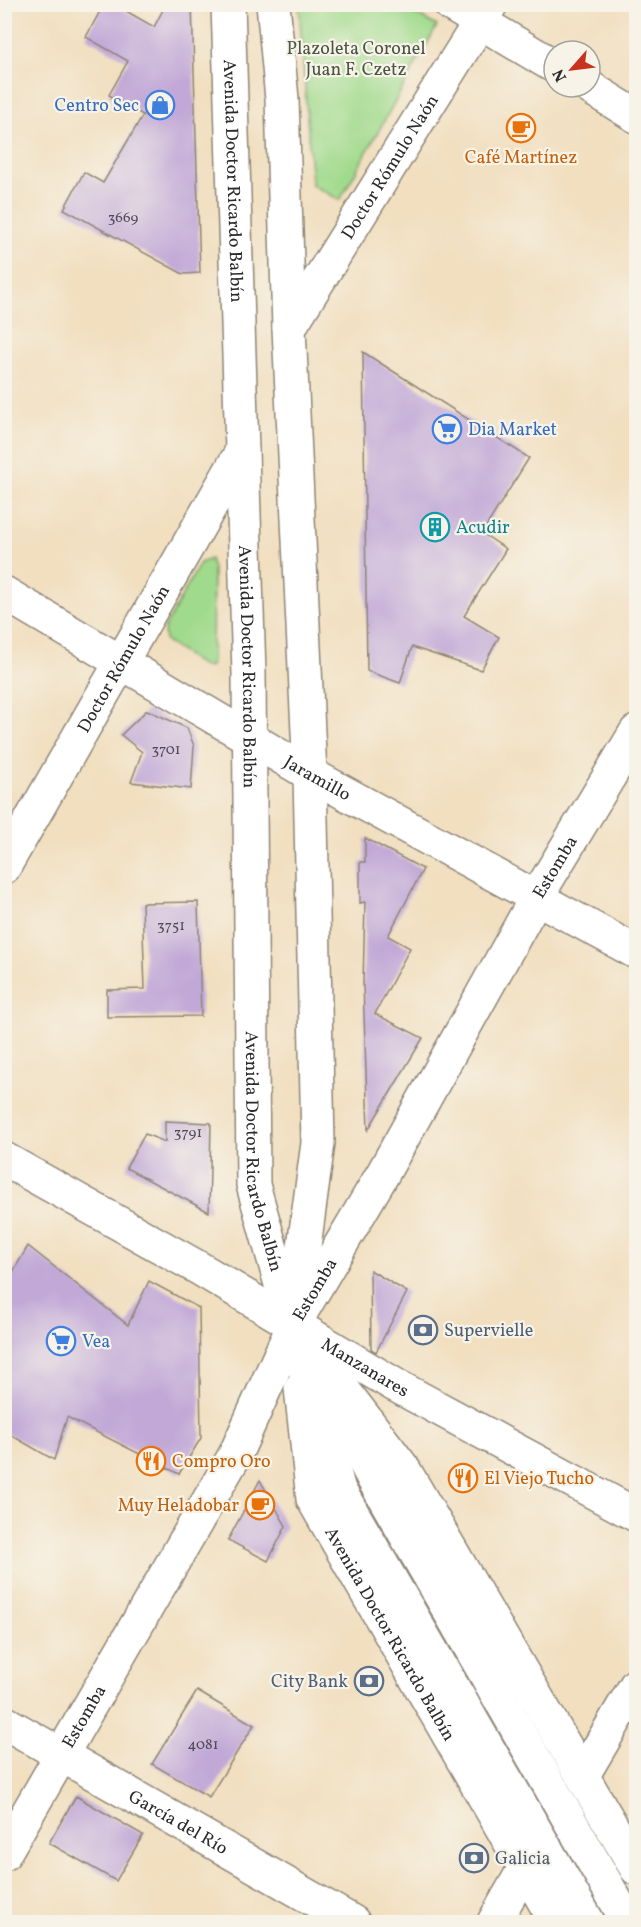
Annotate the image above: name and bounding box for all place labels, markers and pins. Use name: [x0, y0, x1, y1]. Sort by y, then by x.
shop icon: Centro Sec: [144, 89, 176, 121]
place label: Centro Sec: [54, 94, 139, 119]
cafe icon: Café Martínez: [505, 112, 537, 144]
place label: Café Martínez: [465, 146, 577, 171]
supermarket icon: Dia Market: [431, 413, 463, 445]
place label: Dia Market: [468, 418, 557, 443]
building icon: Acudir: [419, 511, 451, 543]
place label: Acudir: [456, 516, 510, 541]
bank icon: Supervielle: [407, 1314, 439, 1346]
place label: Supervielle: [444, 1319, 533, 1344]
supermarket icon: Vea: [45, 1325, 77, 1357]
place label: Vea: [82, 1330, 110, 1355]
restaurant icon: Compro Oro: [135, 1445, 167, 1477]
place label: Compro Oro: [172, 1450, 271, 1475]
restaurant icon: El Viejo Tucho: [447, 1462, 479, 1494]
place label: El Viejo Tucho: [484, 1467, 594, 1492]
cafe icon: Muy Heladobar: [244, 1489, 276, 1521]
place label: Muy Heladobar: [118, 1494, 239, 1519]
bank icon: City Bank: [353, 1665, 385, 1697]
place label: City Bank: [271, 1670, 348, 1695]
bank icon: Galicia: [458, 1842, 490, 1874]
place label: Galicia: [495, 1847, 550, 1872]

